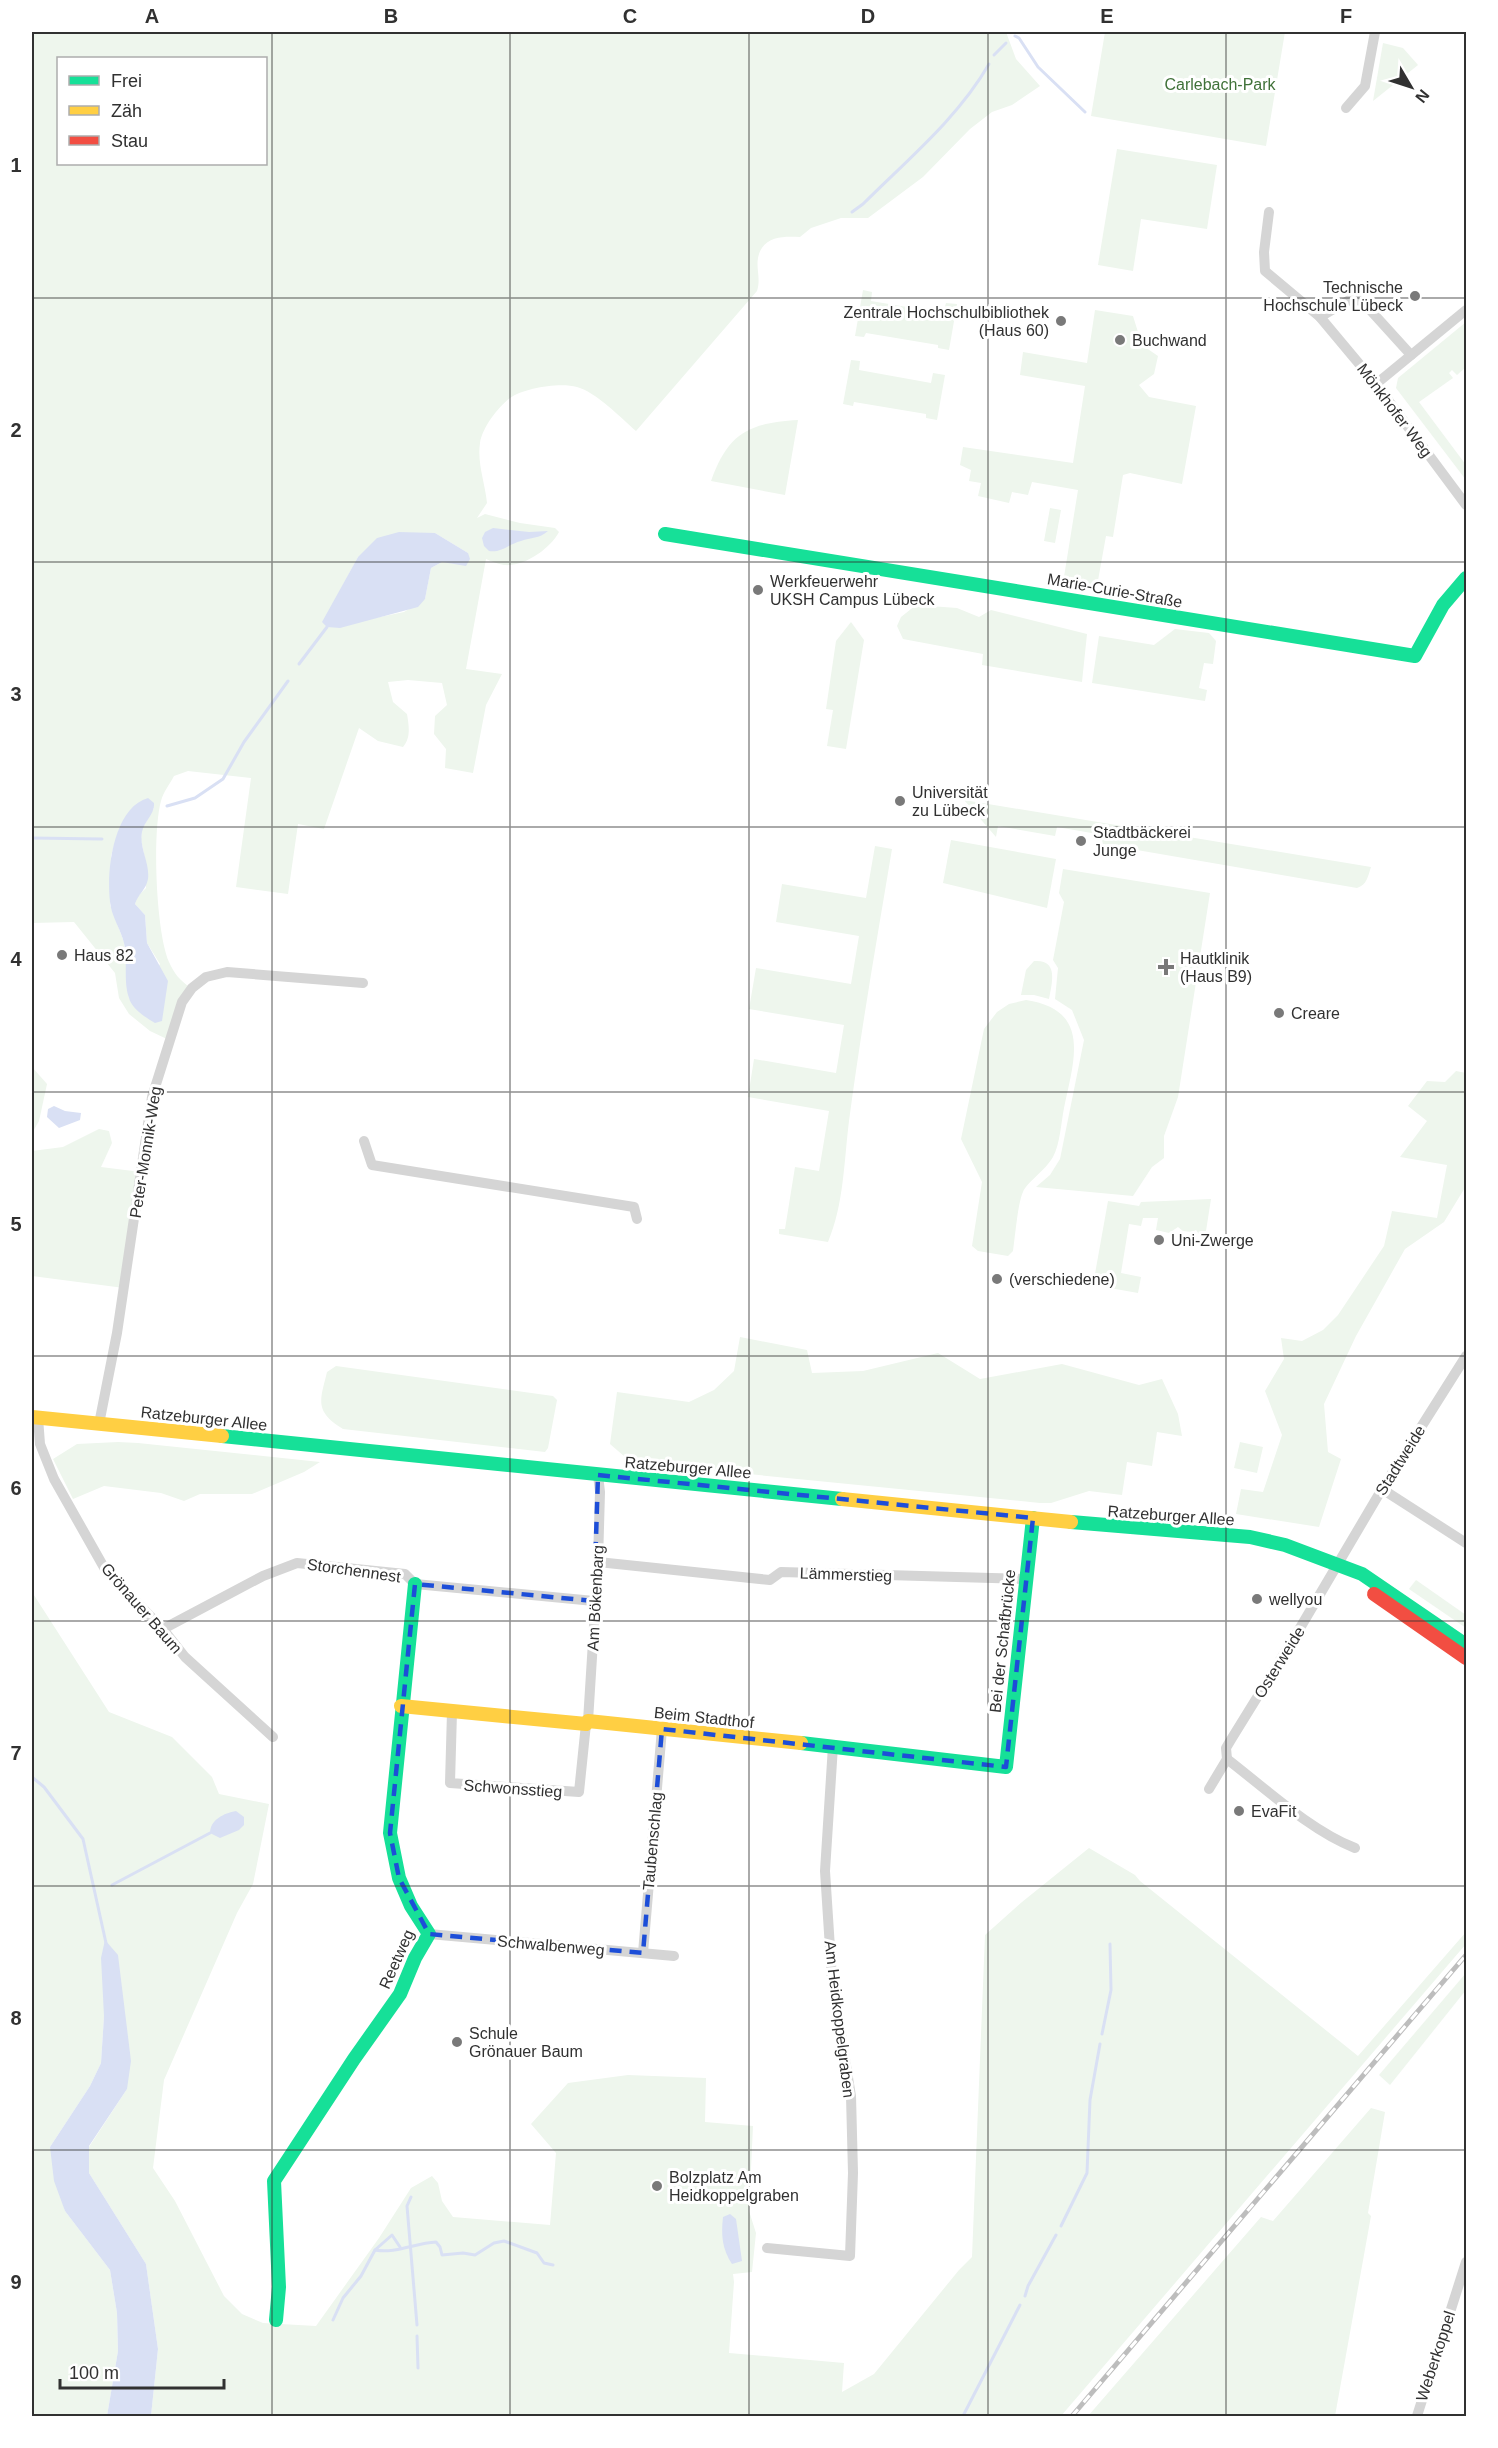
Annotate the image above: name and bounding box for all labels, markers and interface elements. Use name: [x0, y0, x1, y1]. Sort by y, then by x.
text: A: [145, 5, 159, 27]
text: B: [384, 5, 398, 27]
text: C: [623, 5, 637, 27]
text: D: [861, 5, 875, 27]
text: E: [1100, 5, 1114, 27]
text: F: [1340, 5, 1352, 27]
legend: [57, 57, 267, 165]
north arrow: [1381, 57, 1441, 117]
text: Frei: [111, 71, 142, 91]
park label: Carlebach-Park: [1164, 76, 1277, 93]
text: N: [1412, 86, 1433, 106]
text: Zäh: [111, 101, 142, 121]
text: Stau: [111, 131, 148, 151]
text: 1: [10, 154, 22, 176]
place label: Technische Hochschule Lübeck: [1263, 279, 1404, 314]
marker: Technische Hochschule Lübeck: [1408, 289, 1422, 303]
place label: Zentrale Hochschulbibliothek (Haus 60): [844, 304, 1050, 339]
marker: Zentrale Hochschulbibliothek (Haus 60): [1054, 314, 1068, 328]
place label: Buchwand: [1132, 332, 1207, 349]
marker: Buchwand: [1113, 333, 1127, 347]
street label: Mönkhofer Weg: [1354, 360, 1435, 460]
text: 2: [10, 419, 22, 441]
street label: Marie-Curie-Straße: [1046, 570, 1184, 611]
place label: Werkfeuerwehr UKSH Campus Lübeck: [770, 573, 936, 608]
marker: Werkfeuerwehr UKSH Campus Lübeck: [751, 583, 765, 597]
text: 3: [10, 683, 22, 705]
place label: Universität zu Lübeck: [912, 784, 988, 819]
marker: Universität zu Lübeck: [893, 794, 907, 808]
place label: Stadtbäckerei Junge: [1093, 824, 1191, 859]
marker: Stadtbäckerei Junge: [1074, 834, 1088, 848]
place label: Haus 82: [74, 947, 134, 964]
text: 4: [10, 948, 22, 970]
marker: Haus 82: [55, 948, 69, 962]
place label: Hautklinik (Haus B9): [1180, 950, 1252, 985]
marker: Hautklinik (Haus B9): [1157, 958, 1175, 976]
place label: Creare: [1291, 1005, 1340, 1022]
marker: Creare: [1272, 1006, 1286, 1020]
street label: Peter-Monnik-Weg: [127, 1085, 164, 1219]
text: 5: [10, 1213, 22, 1235]
place label: Uni-Zwerge: [1171, 1232, 1254, 1249]
marker: Uni-Zwerge: [1152, 1233, 1166, 1247]
place label: (verschiedene): [1009, 1271, 1115, 1288]
marker: (verschiedene): [990, 1272, 1004, 1286]
street label: Ratzeburger Allee: [140, 1403, 268, 1434]
street label: Stadtweide: [1372, 1422, 1429, 1498]
street label: Ratzeburger Allee: [624, 1453, 752, 1482]
text: 6: [10, 1477, 22, 1499]
street label: Ratzeburger Allee: [1107, 1503, 1235, 1528]
street label: Am Bökenbarg: [584, 1545, 607, 1651]
street label: Storchennest: [306, 1556, 402, 1586]
street label: Grönauer Baum: [98, 1560, 185, 1657]
street label: Lämmerstieg: [799, 1564, 892, 1585]
street label: Bei der Schafbrücke: [987, 1568, 1018, 1714]
place label: wellyou: [1268, 1591, 1322, 1608]
marker: wellyou: [1250, 1592, 1264, 1606]
street label: Osterweide: [1251, 1623, 1308, 1701]
street label: Beim Stadthof: [653, 1704, 755, 1731]
text: 7: [10, 1742, 22, 1764]
street label: Schwonsstieg: [463, 1777, 563, 1800]
street label: Taubenschlag: [640, 1791, 665, 1891]
place label: EvaFit: [1251, 1803, 1297, 1820]
marker: EvaFit: [1232, 1804, 1246, 1818]
street label: Reetweg: [376, 1927, 417, 1992]
street label: Schwalbenweg: [497, 1932, 605, 1959]
street label: Am Heidkoppelgraben: [821, 1939, 858, 2099]
text: 8: [10, 2007, 22, 2029]
place label: Schule Grönauer Baum: [469, 2025, 583, 2060]
marker: Schule Grönauer Baum: [450, 2035, 464, 2049]
place label: Bolzplatz Am Heidkoppelgraben: [669, 2169, 799, 2204]
marker: Bolzplatz Am Heidkoppelgraben: [650, 2179, 664, 2193]
text: 9: [10, 2271, 22, 2293]
street label: Weberkoppel: [1413, 2309, 1458, 2403]
scale bar: [60, 2352, 224, 2390]
text: 100 m: [69, 2363, 119, 2383]

